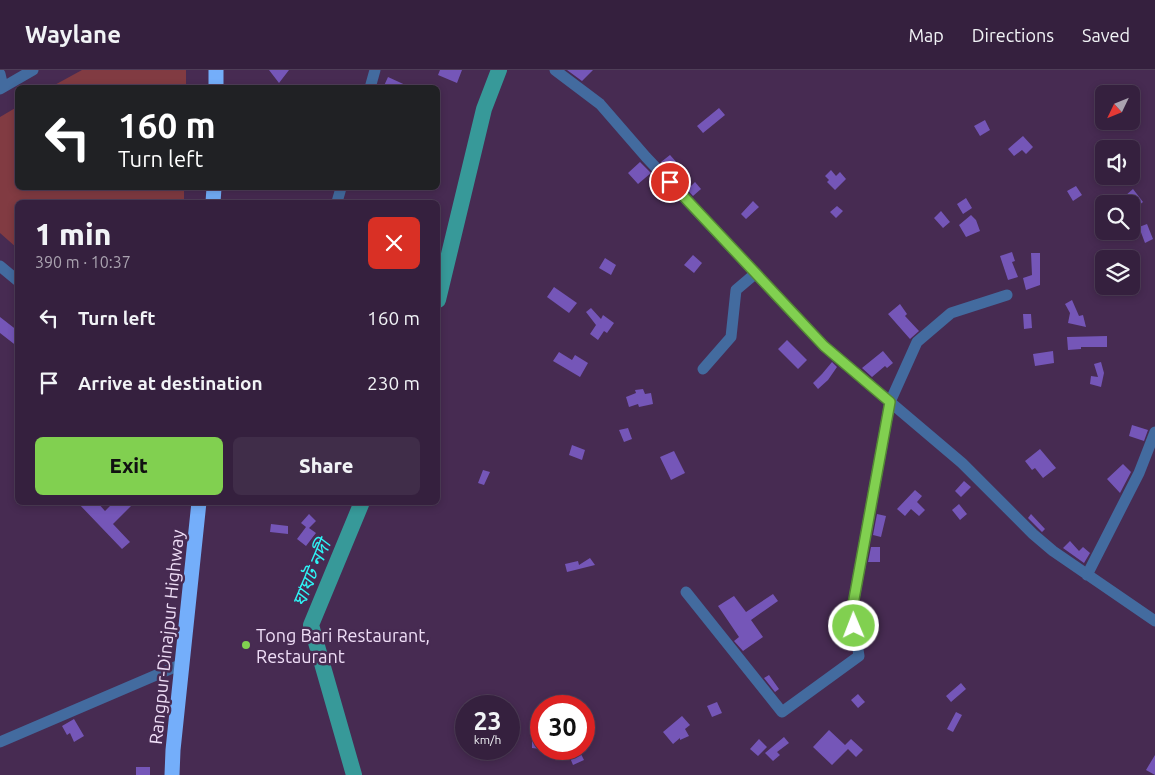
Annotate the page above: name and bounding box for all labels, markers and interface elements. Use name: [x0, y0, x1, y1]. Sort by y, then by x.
text: Waylane: [25, 21, 121, 48]
text: Map: [908, 25, 944, 45]
text: Directions: [972, 25, 1054, 45]
text: Saved: [1082, 25, 1130, 45]
north arrow: [1095, 85, 1140, 130]
map controls: [1095, 85, 1140, 295]
icon: left: [35, 105, 100, 170]
text: 160 m: [118, 105, 216, 145]
button: sound: [1095, 140, 1140, 185]
text: Turn left: [118, 146, 203, 171]
pin: [649, 161, 691, 203]
icon: arrive: [656, 168, 684, 196]
button: search: [1095, 195, 1140, 240]
text: 1 min: [35, 217, 111, 251]
button: close: [368, 217, 420, 269]
button: layers: [1095, 250, 1140, 295]
text: 390 m · 10:37: [35, 253, 131, 271]
icon: left: [35, 304, 63, 332]
text: Turn left: [78, 307, 156, 329]
text: 160 m: [367, 307, 420, 329]
icon: arrive: [35, 369, 63, 397]
text: Arrive at destination: [78, 372, 263, 394]
text: 230 m: [367, 372, 420, 394]
button: Exit: [35, 437, 223, 495]
button: Share: [233, 437, 420, 495]
street label: Rangpur-Dinajpur Highway: [145, 528, 187, 745]
water label: ঘাঘট নদী: [287, 533, 336, 610]
position arrow: [827, 599, 879, 651]
place label: Tong Bari Restaurant, Restaurant: [256, 625, 430, 666]
marker: Tong Bari Restaurant, Restaurant: [240, 639, 252, 651]
speed limit sign: 30: [530, 695, 595, 760]
text: 23: [473, 707, 502, 735]
text: km/h: [474, 733, 501, 746]

